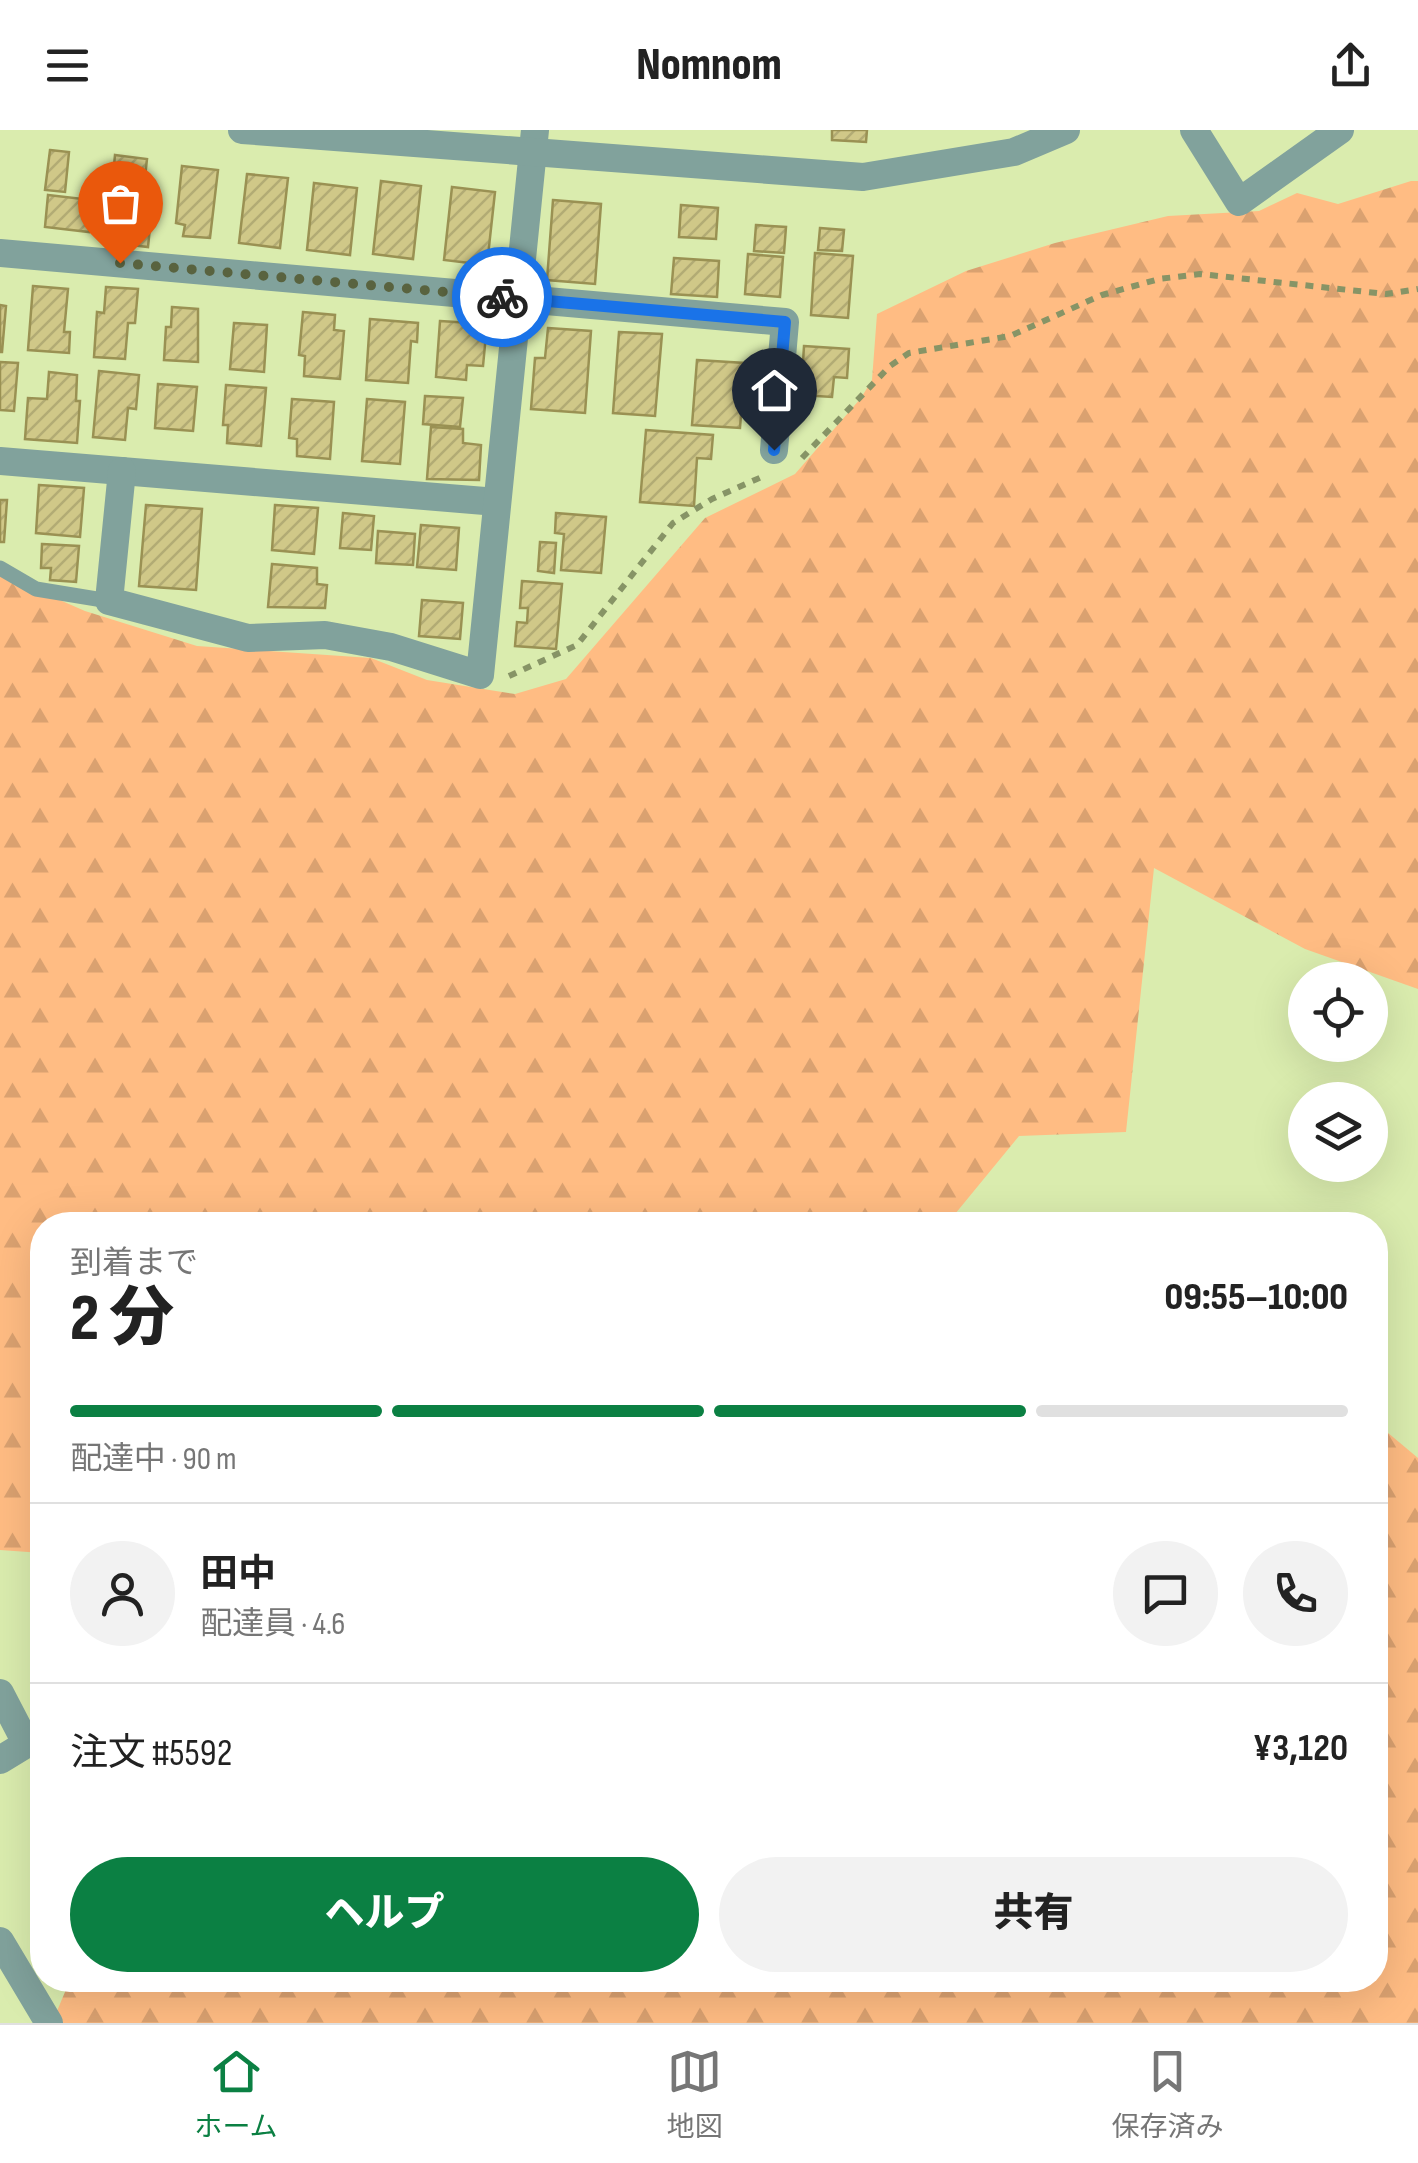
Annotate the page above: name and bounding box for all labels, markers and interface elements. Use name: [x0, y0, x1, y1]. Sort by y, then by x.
icon: menu: [40, 38, 95, 93]
text: Nomnom: [636, 38, 782, 93]
icon: share: [1323, 38, 1378, 93]
pin: [78, 161, 163, 264]
icon: bag: [93, 176, 148, 231]
courier: [452, 247, 552, 347]
icon: bike: [475, 270, 530, 325]
pin: [732, 348, 817, 451]
icon: home: [747, 363, 802, 418]
map controls: [1288, 962, 1388, 1182]
button: locate: [1288, 962, 1388, 1062]
button: layers: [1288, 1082, 1388, 1182]
text: 到着まで: [70, 1244, 198, 1283]
text: 09:55–10:00: [1165, 1275, 1348, 1320]
text: 2 分: [70, 1281, 174, 1359]
text: 配達中 · 90 m: [70, 1440, 237, 1479]
button: person: [70, 1541, 175, 1646]
button: chat: [1113, 1541, 1218, 1646]
button: phone: [1243, 1541, 1348, 1646]
text: 田中: [200, 1552, 276, 1597]
text: 配達員 · 4.6: [200, 1605, 345, 1644]
text: ¥3,120: [1253, 1726, 1348, 1771]
text: 注文 #5592: [70, 1731, 232, 1776]
button: ヘルプ: [70, 1857, 699, 1972]
button: 共有: [719, 1857, 1348, 1972]
tab: ホーム: [194, 2044, 278, 2144]
tab: 地図: [667, 2044, 723, 2144]
tab: 保存済み: [1111, 2044, 1224, 2144]

